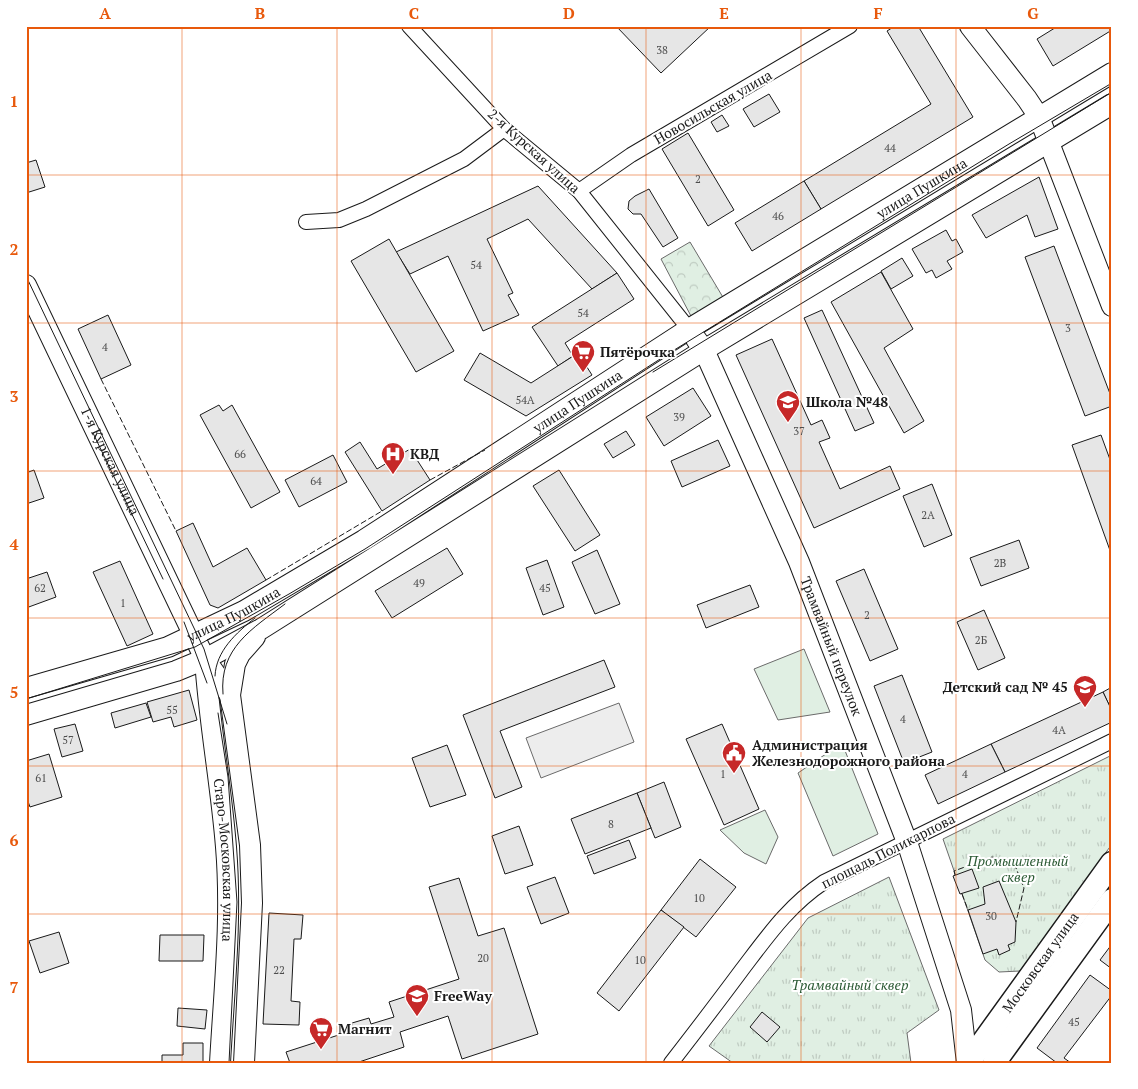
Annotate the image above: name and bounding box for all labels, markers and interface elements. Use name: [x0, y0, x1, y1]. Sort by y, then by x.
text: A: [99, 2, 111, 24]
text: B: [255, 2, 265, 24]
text: C: [409, 2, 419, 24]
text: D: [563, 2, 575, 24]
text: E: [719, 2, 729, 24]
text: F: [873, 2, 883, 24]
text: G: [1027, 2, 1039, 24]
house number: 38: [656, 43, 668, 57]
street label: Новосильская улица: [650, 65, 775, 148]
text: 1: [9, 90, 19, 112]
street label: 2-я Курская улица: [484, 104, 585, 197]
house number: 44: [884, 141, 896, 155]
street label: улица Пушкина: [872, 153, 970, 223]
house number: 2: [695, 172, 701, 186]
house number: 46: [772, 209, 784, 223]
text: 2: [9, 238, 19, 260]
house number: 54: [470, 258, 482, 272]
house number: 54: [577, 306, 589, 320]
house number: 3: [1065, 321, 1071, 335]
supermarket icon: Пятёрочка: [570, 339, 596, 373]
house number: 4: [102, 340, 108, 354]
place label: Пятёрочка: [600, 342, 675, 361]
street label: улица Пушкина: [528, 365, 626, 437]
text: 3: [9, 385, 19, 407]
school or university icon: Школа №48: [775, 389, 801, 423]
place label: Школа №48: [806, 392, 888, 411]
house number: 54А: [515, 393, 535, 407]
street label: 1-я Курская улица: [77, 403, 145, 518]
house number: 39: [673, 410, 685, 424]
house number: 37: [793, 424, 805, 438]
hospital icon: КВД: [380, 441, 406, 475]
place label: КВД: [410, 444, 440, 463]
house number: 66: [234, 447, 246, 461]
house number: 64: [310, 474, 322, 488]
house number: 2А: [921, 508, 935, 522]
text: 4: [9, 533, 19, 555]
house number: 2В: [994, 556, 1007, 570]
street label: Трамвайный переулок: [796, 574, 867, 719]
house number: 49: [413, 576, 425, 590]
house number: 62: [34, 581, 46, 595]
house number: 45: [539, 581, 551, 595]
street label: улица Пушкина: [183, 582, 283, 646]
house number: 1: [120, 596, 126, 610]
house number: 2: [864, 608, 870, 622]
house number: 2Б: [975, 633, 988, 647]
school or university icon: Детский сад № 45: [1072, 674, 1098, 708]
place label: Детский сад № 45: [943, 677, 1068, 696]
text: 5: [9, 681, 19, 703]
house number: 55: [166, 703, 178, 717]
house number: 4: [900, 712, 906, 726]
house number: 4А: [1052, 723, 1066, 737]
house number: 57: [62, 733, 74, 747]
place label: Администрация Железнодорожного района: [752, 735, 945, 770]
public building icon: Администрация Железнодорожного района: [721, 740, 747, 774]
house number: 1: [720, 767, 726, 781]
house number: 4: [962, 767, 968, 781]
house number: 61: [35, 771, 47, 785]
street label: Старо-Московская улица: [210, 777, 238, 942]
street label: площадь Поликарпова: [818, 808, 958, 893]
house number: 8: [608, 817, 614, 831]
text: 6: [9, 829, 19, 851]
park label: Промышленный сквер: [967, 851, 1069, 886]
house number: 10: [693, 891, 705, 905]
street label: Московская улица: [997, 908, 1083, 1016]
house number: 30: [985, 909, 997, 923]
house number: 20: [477, 951, 489, 965]
house number: 10: [634, 953, 646, 967]
house number: 22: [273, 963, 285, 977]
park label: Трамвайный сквер: [791, 975, 909, 994]
text: 7: [9, 976, 19, 998]
school or university icon: FreeWay: [404, 983, 430, 1017]
place label: FreeWay: [434, 986, 492, 1005]
house number: 45: [1068, 1015, 1080, 1029]
supermarket icon: Магнит: [308, 1016, 334, 1050]
place label: Магнит: [338, 1019, 392, 1038]

